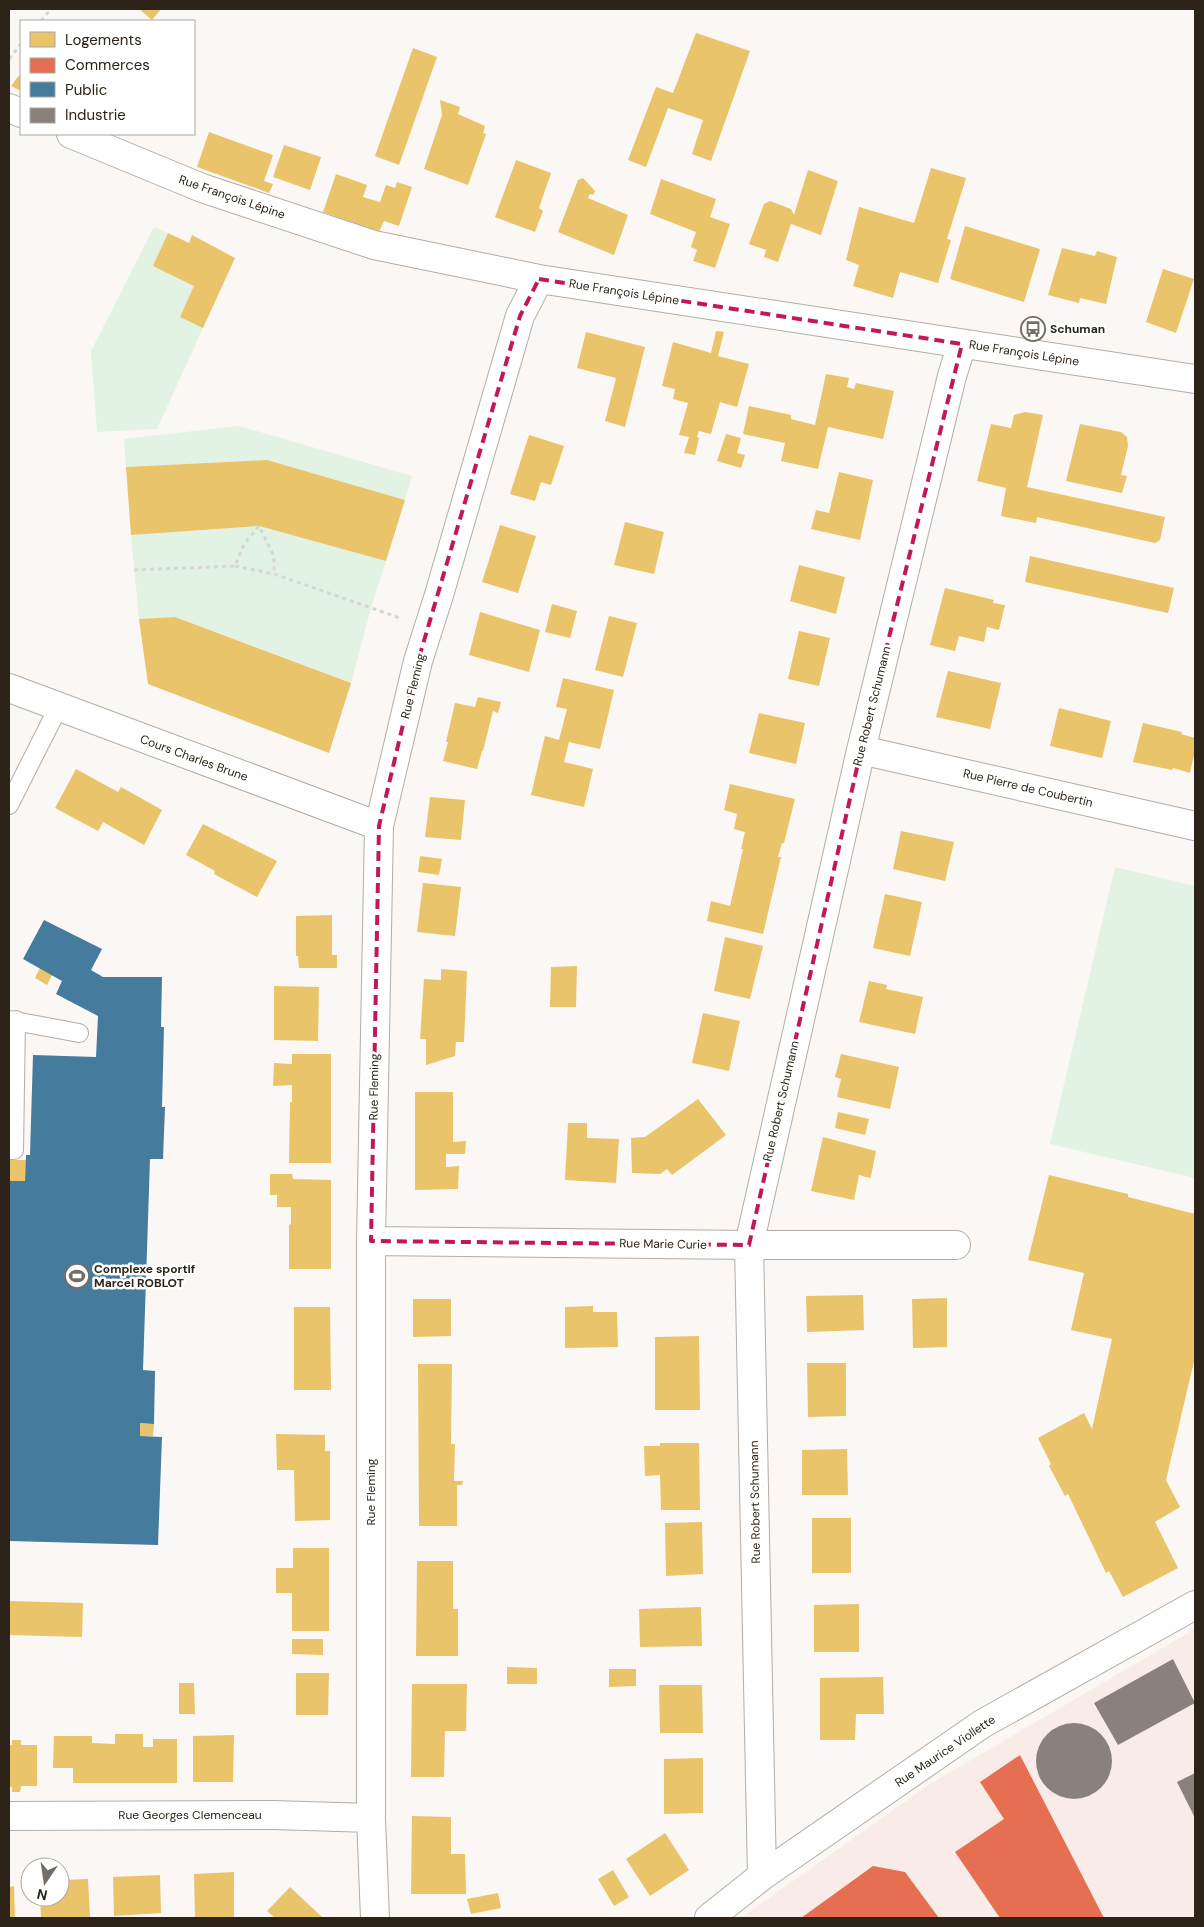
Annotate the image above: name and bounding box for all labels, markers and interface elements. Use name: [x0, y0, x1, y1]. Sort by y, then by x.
legend: [20, 20, 195, 135]
text: Logements: [65, 30, 142, 50]
text: Commerces: [65, 55, 150, 75]
text: Public: [65, 80, 107, 100]
text: Industrie: [65, 105, 126, 125]
street label: Rue François Lépine: [177, 171, 287, 223]
street label: Rue François Lépine: [568, 275, 680, 309]
bus stop icon: Schuman: [1020, 316, 1046, 342]
place label: Schuman: [1050, 321, 1105, 337]
street label: Rue François Lépine: [968, 336, 1080, 370]
street label: Rue Robert Schumann: [849, 644, 895, 768]
street label: Rue Fleming: [397, 651, 429, 720]
street label: Cours Charles Brune: [138, 731, 250, 785]
street label: Rue Pierre de Coubertin: [962, 765, 1095, 811]
street label: Rue Robert Schumann: [759, 1039, 803, 1163]
street label: Rue Fleming: [365, 1053, 383, 1121]
street label: Rue Marie Curie: [619, 1235, 707, 1253]
place label: Complexe sportif Marcel ROBLOT: [94, 1261, 195, 1291]
sports icon: Complexe sportif Marcel ROBLOT: [64, 1263, 90, 1289]
street label: Rue Robert Schumann: [746, 1440, 764, 1564]
street label: Rue Fleming: [363, 1458, 379, 1526]
street label: Rue Maurice Viollette: [892, 1711, 998, 1791]
street label: Rue Georges Clemenceau: [118, 1807, 262, 1823]
north arrow: [20, 1857, 70, 1907]
text: N: [35, 1885, 49, 1905]

